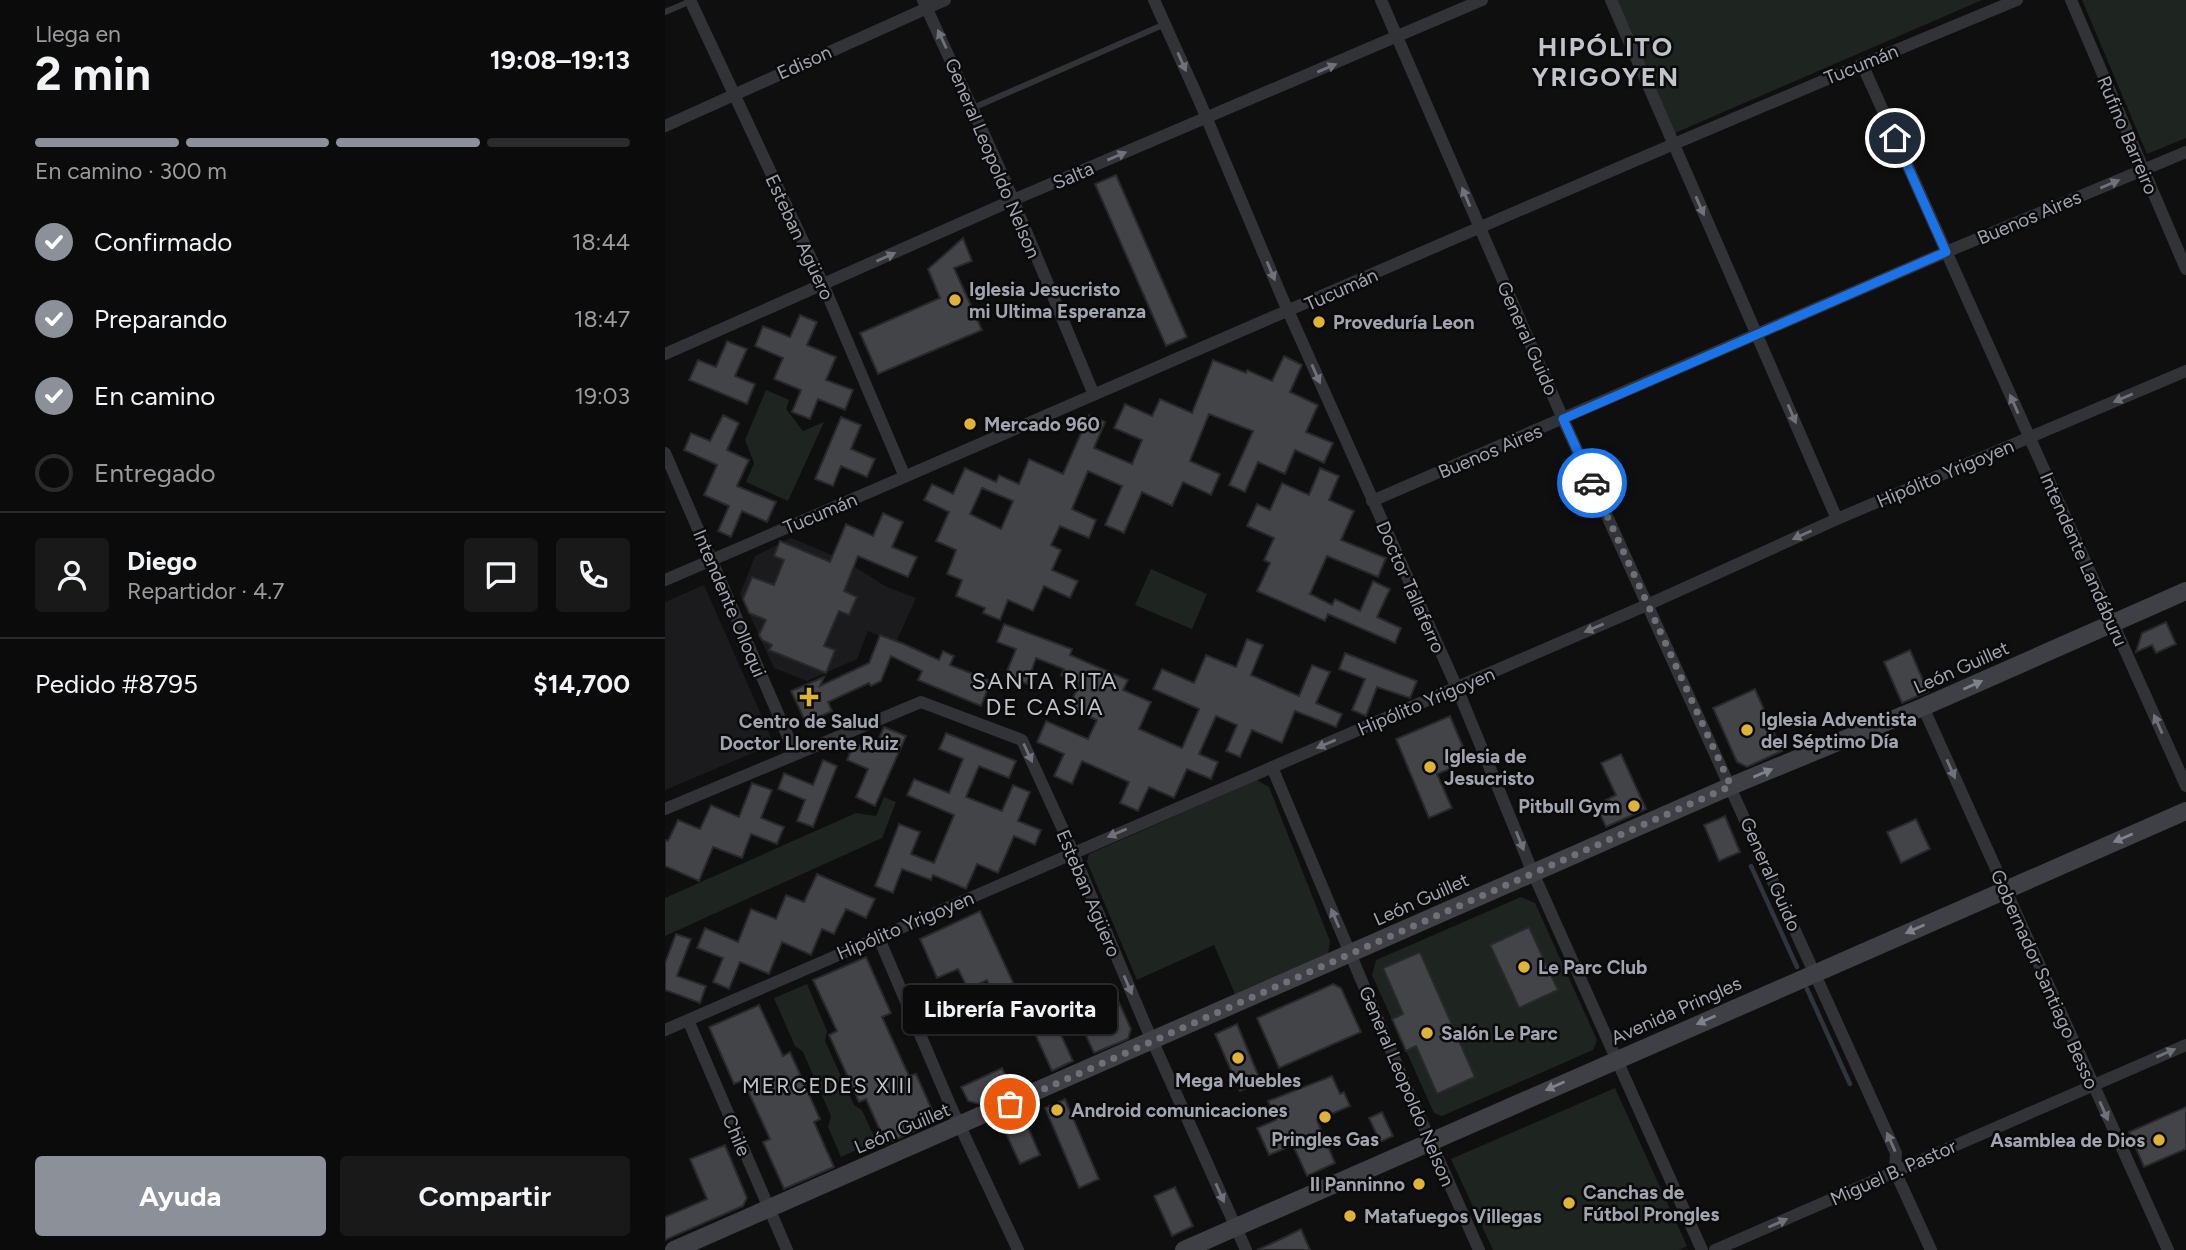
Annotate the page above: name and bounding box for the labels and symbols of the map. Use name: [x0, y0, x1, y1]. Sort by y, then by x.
one-way arrow: [936, 29, 948, 49]
district label: HIPÓLITO YRIGOYEN: [1532, 31, 1680, 93]
street label: Tucumán: [1821, 39, 1901, 90]
street label: Edison: [773, 40, 835, 85]
one-way arrow: [1176, 52, 1188, 72]
street label: General Leopoldo Nelson: [940, 55, 1045, 262]
one-way arrow: [1316, 62, 1337, 73]
street label: Rufino Barreiro: [2092, 72, 2163, 198]
pin: [1865, 108, 1925, 168]
one-way arrow: [1107, 151, 1128, 162]
street label: Salta: [1049, 157, 1097, 194]
street label: Esteban Agüero: [760, 171, 839, 304]
one-way arrow: [2100, 178, 2121, 189]
street label: Buenos Aires: [1974, 185, 2085, 250]
one-way arrow: [1460, 187, 1472, 207]
one-way arrow: [1695, 195, 1706, 216]
one-way arrow: [876, 251, 896, 263]
one-way arrow: [1266, 261, 1277, 282]
street label: Tucumán: [1301, 263, 1381, 316]
place label: Iglesia Jesucristo mi Ultima Esperanza: [969, 278, 1146, 323]
street label: General Guido: [1492, 278, 1563, 399]
marker: Iglesia Jesucristo mi Ultima Esperanza: [947, 292, 963, 308]
place label: Proveduría Leon: [1333, 311, 1475, 334]
marker: Proveduría Leon: [1311, 314, 1327, 330]
one-way arrow: [1310, 364, 1322, 384]
one-way arrow: [2113, 392, 2134, 403]
one-way arrow: [2009, 394, 2020, 415]
one-way arrow: [1787, 403, 1798, 424]
place label: Mercado 960: [984, 413, 1100, 436]
marker: Mercado 960: [962, 416, 978, 432]
street label: Buenos Aires: [1435, 419, 1546, 484]
street label: Hipólito Yrigoyen: [1873, 434, 2017, 513]
courier: [1557, 448, 1627, 518]
street label: Intendente Landáburu: [2035, 469, 2132, 650]
street label: Tucumán: [780, 488, 860, 539]
street label: Doctor Tallaferro: [1371, 518, 1450, 657]
street label: Intendente Olloqui: [688, 526, 771, 681]
one-way arrow: [1791, 530, 1812, 541]
one-way arrow: [1584, 622, 1604, 634]
street label: León Guillet: [1910, 636, 2012, 699]
street label: Hipólito Yrigoyen: [1354, 662, 1498, 741]
district label: SANTA RITA DE CASIA: [971, 667, 1119, 721]
one-way arrow: [1963, 679, 1983, 691]
marker: Centro de Salud Doctor Llorente Ruiz: [799, 687, 819, 707]
place label: Iglesia Adventista del Séptimo Día: [1761, 708, 1917, 753]
place label: Centro de Salud Doctor Llorente Ruiz: [720, 710, 898, 755]
one-way arrow: [2152, 713, 2163, 734]
marker: Iglesia Adventista del Séptimo Día: [1739, 722, 1755, 738]
one-way arrow: [1316, 738, 1337, 749]
one-way arrow: [1022, 743, 1034, 763]
place label: Iglesia de Jesucristo: [1444, 745, 1535, 790]
marker: Iglesia de Jesucristo: [1422, 759, 1438, 775]
one-way arrow: [1946, 759, 1957, 780]
one-way arrow: [1753, 768, 1774, 779]
place label: Pitbull Gym: [1518, 795, 1620, 818]
marker: Pitbull Gym: [1626, 798, 1642, 814]
street label: General Guido: [1735, 814, 1806, 935]
street label: Esteban Agüero: [1051, 826, 1126, 960]
one-way arrow: [1107, 827, 1127, 839]
one-way arrow: [1515, 831, 1526, 852]
one-way arrow: [2113, 833, 2134, 844]
street label: Gobernador Santiago Besso: [1986, 866, 2103, 1092]
street label: León Guillet: [1370, 868, 1472, 931]
street label: Hipólito Yrigoyen: [833, 886, 977, 965]
one-way arrow: [1329, 907, 1340, 928]
one-way arrow: [1904, 923, 1925, 934]
place label: Le Parc Club: [1538, 956, 1647, 979]
marker: Le Parc Club: [1516, 959, 1532, 975]
street label: Avenida Pringles: [1608, 971, 1745, 1049]
one-way arrow: [1123, 974, 1134, 995]
street label: General Leopoldo Nelson: [1354, 983, 1459, 1190]
callout: Librería Favorita: [903, 985, 1117, 1034]
one-way arrow: [1695, 1014, 1716, 1025]
place label: Salón Le Parc: [1441, 1022, 1558, 1045]
marker: Salón Le Parc: [1419, 1025, 1435, 1041]
one-way arrow: [2156, 1048, 2177, 1059]
marker: Mega Muebles: [1230, 1050, 1246, 1066]
place label: Mega Muebles: [1175, 1069, 1301, 1092]
district label: MERCEDES XIII: [742, 1073, 914, 1098]
pin: [980, 1074, 1040, 1134]
one-way arrow: [1545, 1080, 1565, 1092]
street label: León Guillet: [851, 1098, 954, 1159]
place label: Android comunicaciones: [1071, 1099, 1287, 1122]
one-way arrow: [2099, 1101, 2110, 1121]
marker: Android comunicaciones: [1049, 1102, 1065, 1118]
marker: Pringles Gas: [1317, 1109, 1333, 1125]
street label: Chile: [718, 1111, 756, 1160]
place label: Pringles Gas: [1271, 1128, 1379, 1151]
place label: Asamblea de Dios: [1990, 1129, 2145, 1152]
one-way arrow: [1885, 1132, 1897, 1152]
marker: Asamblea de Dios: [2151, 1132, 2167, 1148]
street label: Miguel B. Pastor: [1827, 1134, 1960, 1211]
place label: Il Panninno: [1310, 1173, 1405, 1196]
marker: Il Panninno: [1411, 1176, 1427, 1192]
place label: Canchas de Fútbol Prongles: [1583, 1181, 1719, 1226]
one-way arrow: [1215, 1182, 1226, 1203]
marker: Canchas de Fútbol Prongles: [1561, 1195, 1577, 1211]
place label: Matafuegos Villegas: [1364, 1205, 1542, 1228]
marker: Matafuegos Villegas: [1342, 1208, 1358, 1224]
one-way arrow: [1767, 1217, 1788, 1228]

